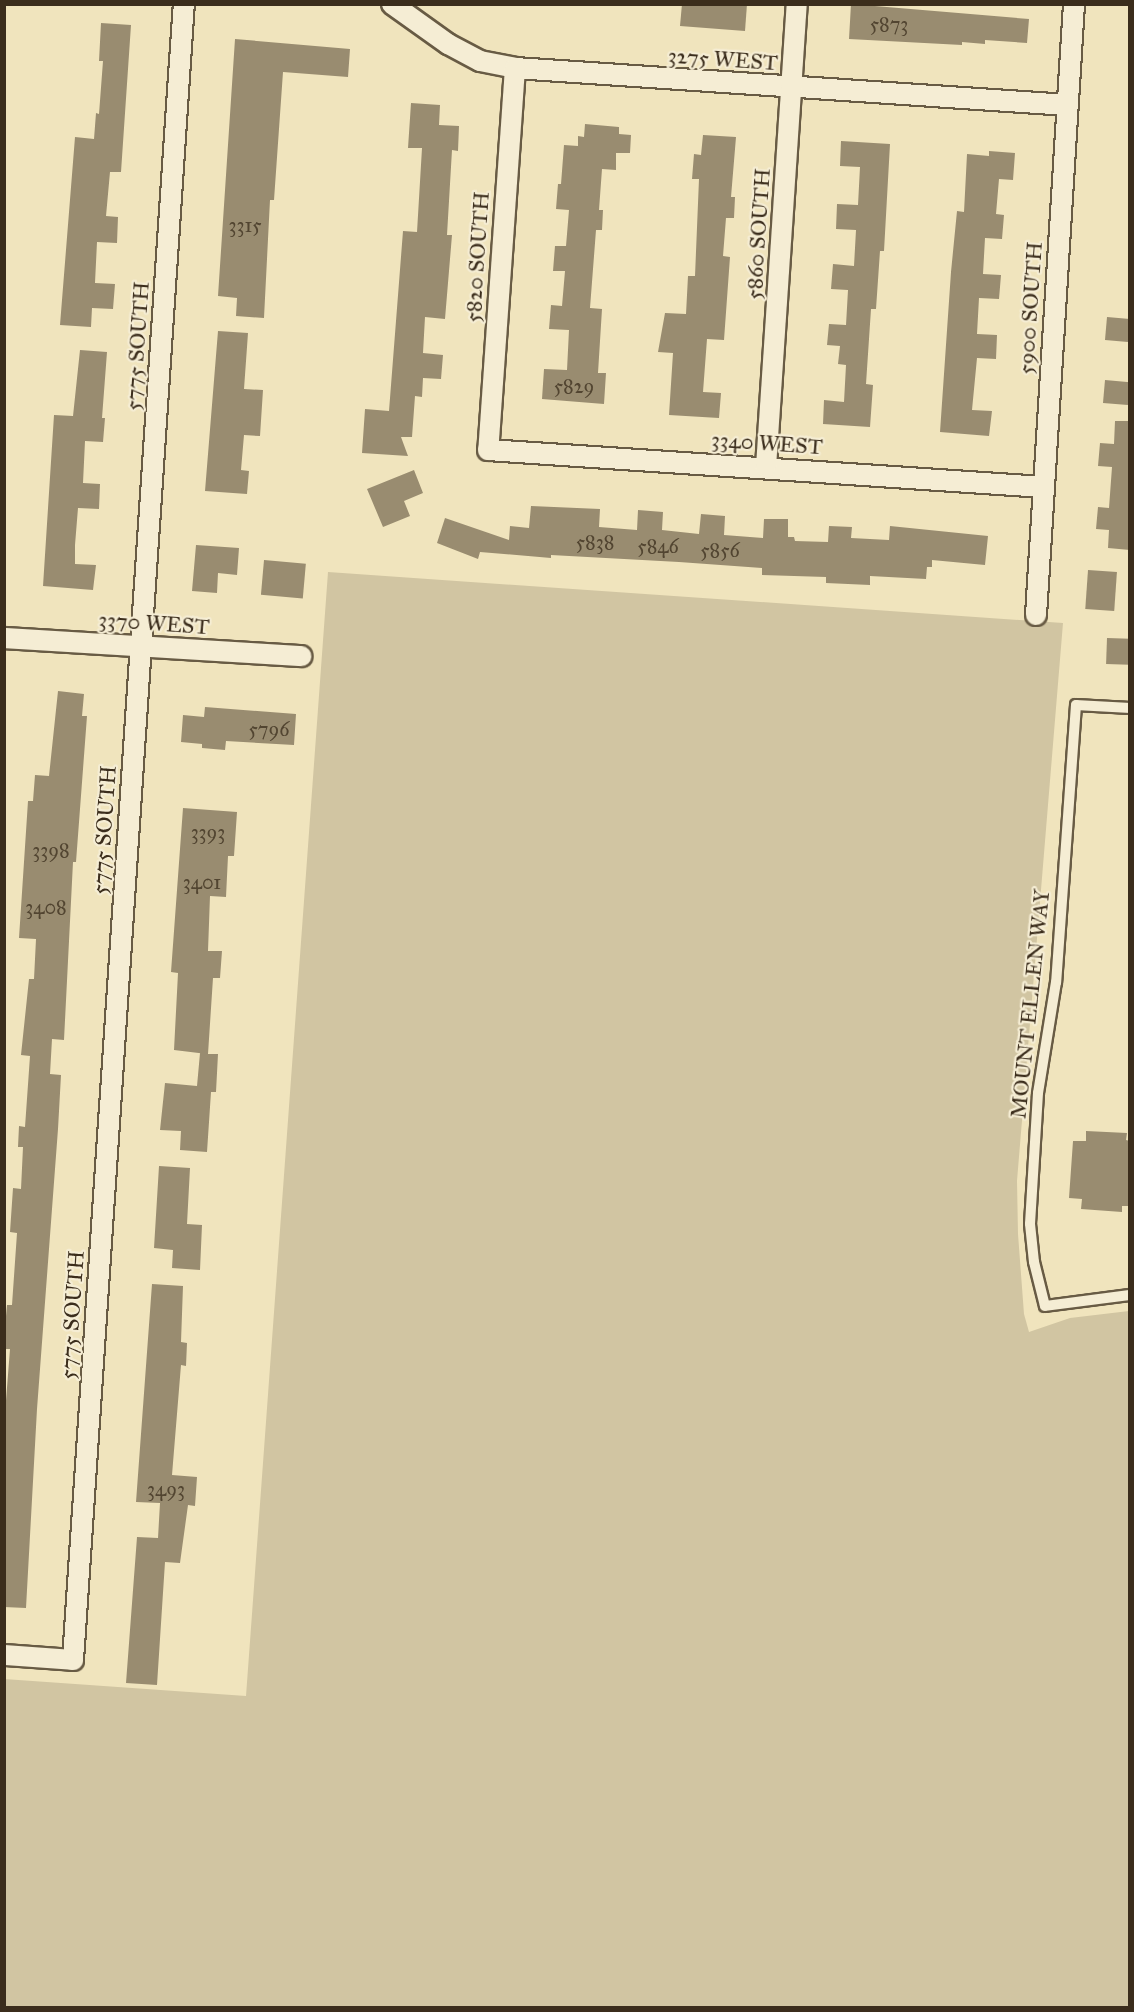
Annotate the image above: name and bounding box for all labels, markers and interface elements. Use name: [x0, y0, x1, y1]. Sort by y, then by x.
house number: 5873: [870, 12, 908, 36]
street label: 3275 WEST: [667, 42, 779, 76]
street label: 5860 SOUTH: [740, 168, 776, 300]
street label: 5820 SOUTH: [459, 191, 495, 323]
house number: 3315: [228, 213, 262, 237]
street label: 5900 SOUTH: [1012, 241, 1048, 375]
street label: 5775 SOUTH: [119, 281, 155, 411]
house number: 5829: [554, 374, 594, 398]
street label: 3340 WEST: [710, 426, 824, 460]
house number: 5838: [576, 530, 614, 554]
house number: 5846: [637, 534, 679, 558]
house number: 5856: [700, 538, 740, 562]
street label: 3370 WEST: [98, 606, 210, 640]
house number: 5796: [249, 717, 289, 741]
street label: 5775 SOUTH: [86, 765, 122, 895]
house number: 3393: [191, 820, 225, 844]
house number: 3398: [32, 838, 70, 862]
house number: 3401: [183, 870, 221, 894]
street label: MOUNT ELLEN WAY: [1005, 888, 1055, 1120]
house number: 3408: [25, 895, 67, 919]
street label: 5775 SOUTH: [54, 1250, 90, 1380]
house number: 3493: [147, 1477, 185, 1501]

